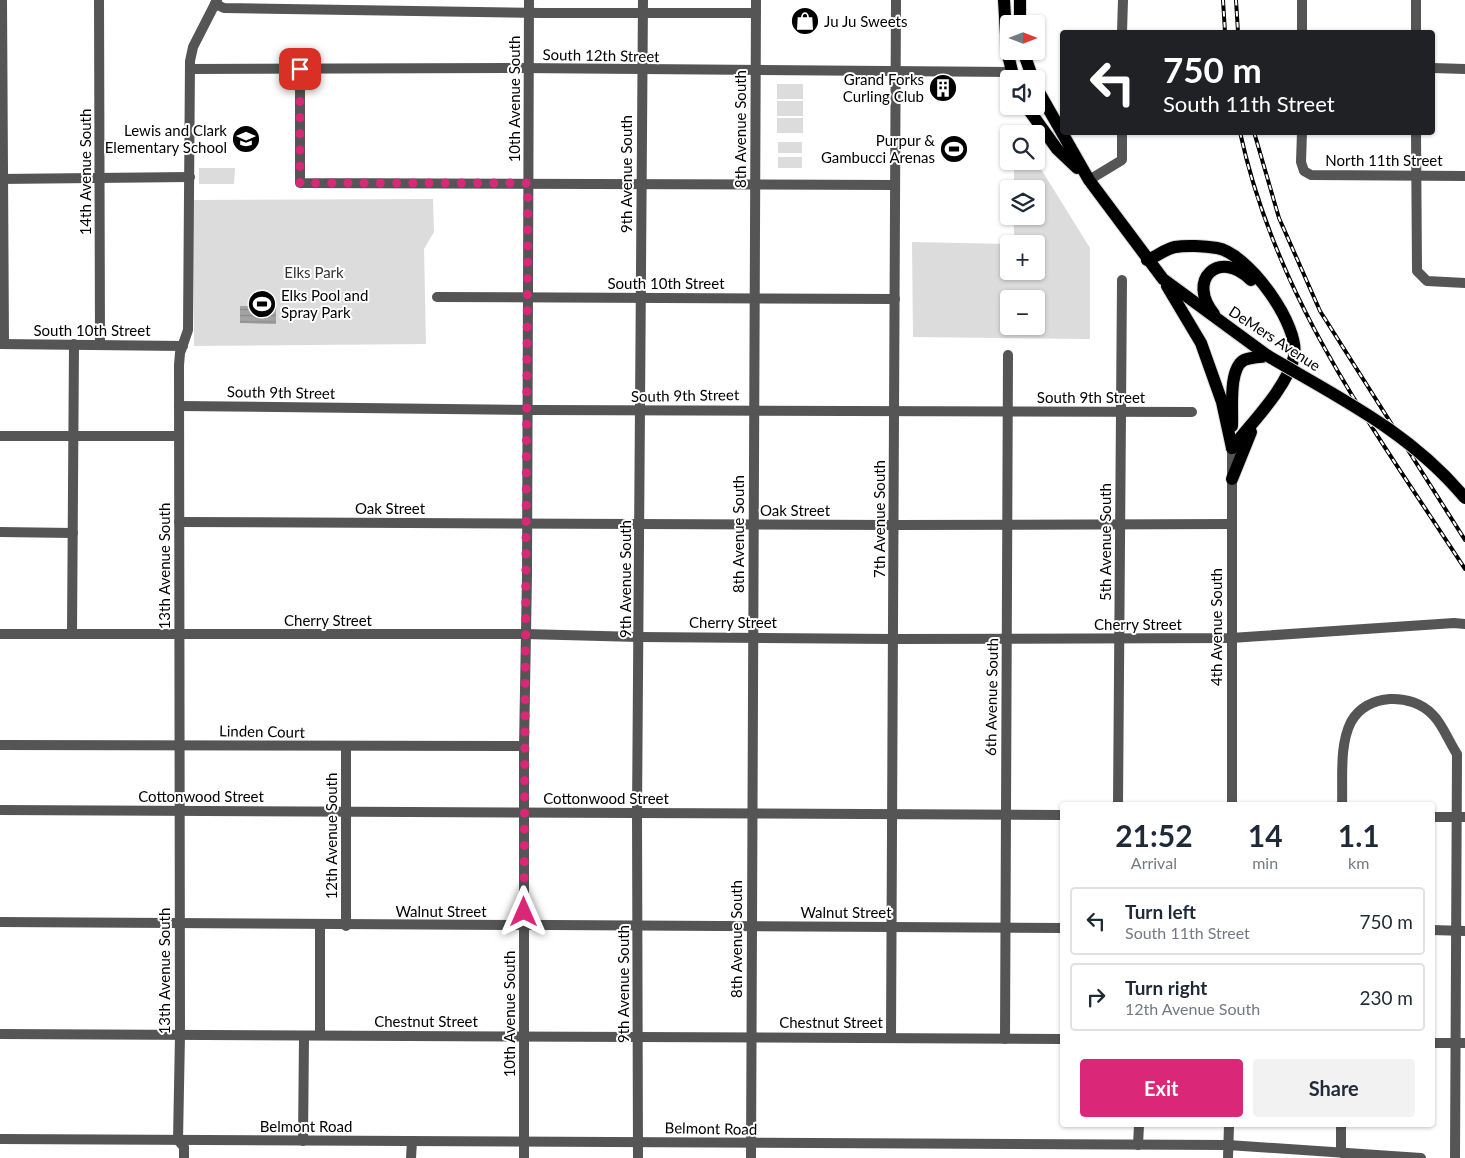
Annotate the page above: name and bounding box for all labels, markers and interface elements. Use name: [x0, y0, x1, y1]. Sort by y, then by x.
shop icon: Ju Ju Sweets: [790, 6, 820, 36]
place label: Ju Ju Sweets: [824, 12, 907, 30]
north arrow: [1000, 15, 1045, 60]
map controls: [1000, 15, 1045, 335]
street label: 10th Avenue South: [505, 36, 523, 162]
street label: South 12th Street: [542, 45, 660, 65]
pin: [279, 48, 321, 90]
text: 750 m: [1163, 48, 1262, 90]
icon: left: [1080, 50, 1145, 115]
icon: arrive: [286, 55, 314, 83]
street label: 8th Avenue South: [731, 70, 749, 188]
place label: Grand Forks Curling Club: [843, 70, 924, 105]
button: sound: [1000, 70, 1045, 115]
building icon: Grand Forks Curling Club: [928, 73, 958, 103]
text: South 11th Street: [1163, 90, 1335, 117]
street label: 14th Avenue South: [76, 109, 94, 235]
street label: 9th Avenue South: [617, 115, 635, 233]
place label: Lewis and Clark Elementary School: [105, 121, 227, 156]
school or university icon: Lewis and Clark Elementary School: [231, 124, 261, 154]
button: search: [1000, 125, 1045, 170]
place label: Purpur & Gambucci Arenas: [821, 131, 935, 166]
sports icon: Purpur & Gambucci Arenas: [939, 134, 969, 164]
street label: North 11th Street: [1325, 151, 1443, 169]
button: layers: [1000, 180, 1045, 225]
button: +: [1000, 235, 1045, 280]
park label: Elks Park: [284, 263, 344, 281]
street label: South 10th Street: [607, 274, 725, 292]
place label: Elks Pool and Spray Park: [281, 286, 368, 321]
sports icon: Elks Pool and Spray Park: [247, 289, 277, 319]
button: −: [1000, 290, 1045, 335]
street label: DeMers Avenue: [1226, 302, 1324, 374]
street label: South 10th Street: [33, 321, 151, 339]
street label: South 9th Street: [227, 382, 336, 402]
street label: South 9th Street: [631, 385, 740, 405]
street label: South 9th Street: [1037, 388, 1146, 406]
street label: 7th Avenue South: [870, 460, 888, 578]
street label: 8th Avenue South: [729, 475, 747, 593]
street label: 5th Avenue South: [1096, 483, 1114, 601]
street label: Oak Street: [355, 499, 426, 517]
street label: Oak Street: [760, 501, 831, 519]
street label: 13th Avenue South: [155, 503, 173, 629]
street label: 9th Avenue South: [616, 520, 634, 638]
street label: 4th Avenue South: [1207, 568, 1225, 686]
street label: Cherry Street: [284, 611, 373, 629]
street label: Cherry Street: [689, 613, 778, 631]
street label: Cherry Street: [1094, 615, 1183, 633]
street label: 6th Avenue South: [981, 638, 1001, 756]
street label: Linden Court: [219, 721, 306, 741]
street label: 12th Avenue South: [322, 773, 340, 899]
street label: Cottonwood Street: [138, 787, 264, 805]
street label: Cottonwood Street: [543, 789, 669, 807]
text: 21:52: [1115, 817, 1193, 853]
text: 14: [1248, 817, 1283, 853]
text: 1.1: [1338, 817, 1380, 853]
text: Arrival: [1131, 853, 1177, 872]
text: min: [1252, 853, 1278, 872]
text: km: [1348, 853, 1369, 872]
street label: 8th Avenue South: [727, 880, 745, 998]
position arrow: [497, 885, 549, 937]
text: Turn left: [1125, 900, 1196, 923]
street label: Walnut Street: [395, 902, 487, 920]
street label: Walnut Street: [800, 903, 892, 921]
icon: left: [1082, 907, 1110, 935]
street label: 13th Avenue South: [155, 908, 173, 1034]
text: 750 m: [1359, 910, 1413, 933]
text: South 11th Street: [1125, 923, 1250, 942]
street label: 9th Avenue South: [614, 925, 632, 1043]
street label: 10th Avenue South: [500, 951, 518, 1077]
text: Turn right: [1125, 976, 1207, 999]
icon: right: [1082, 983, 1110, 1011]
text: 230 m: [1359, 986, 1413, 1009]
text: 12th Avenue South: [1125, 999, 1260, 1018]
street label: Chestnut Street: [374, 1012, 478, 1030]
street label: Chestnut Street: [779, 1013, 883, 1031]
button: Exit: [1080, 1059, 1243, 1117]
button: Share: [1253, 1059, 1415, 1117]
street label: Belmont Road: [260, 1117, 352, 1135]
street label: Belmont Road: [665, 1118, 757, 1138]

